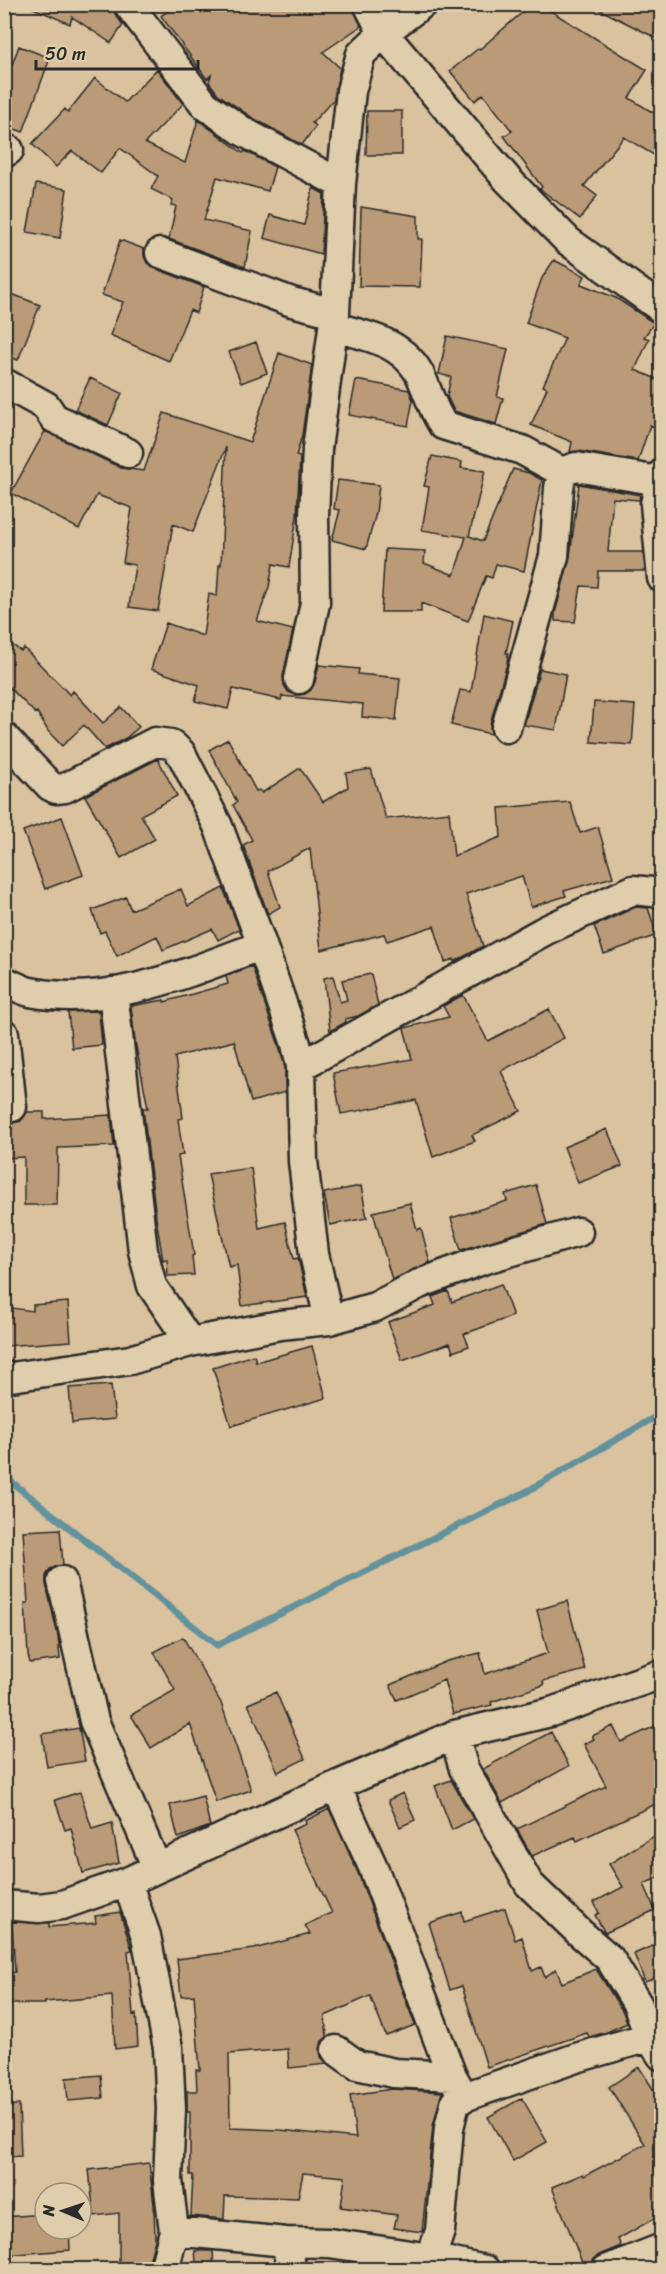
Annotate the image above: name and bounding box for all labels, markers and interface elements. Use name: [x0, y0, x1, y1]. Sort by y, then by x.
scale bar: [36, 33, 198, 71]
text: 50 m: [45, 38, 86, 70]
north arrow: [33, 2181, 93, 2241]
text: N: [34, 2204, 63, 2218]

